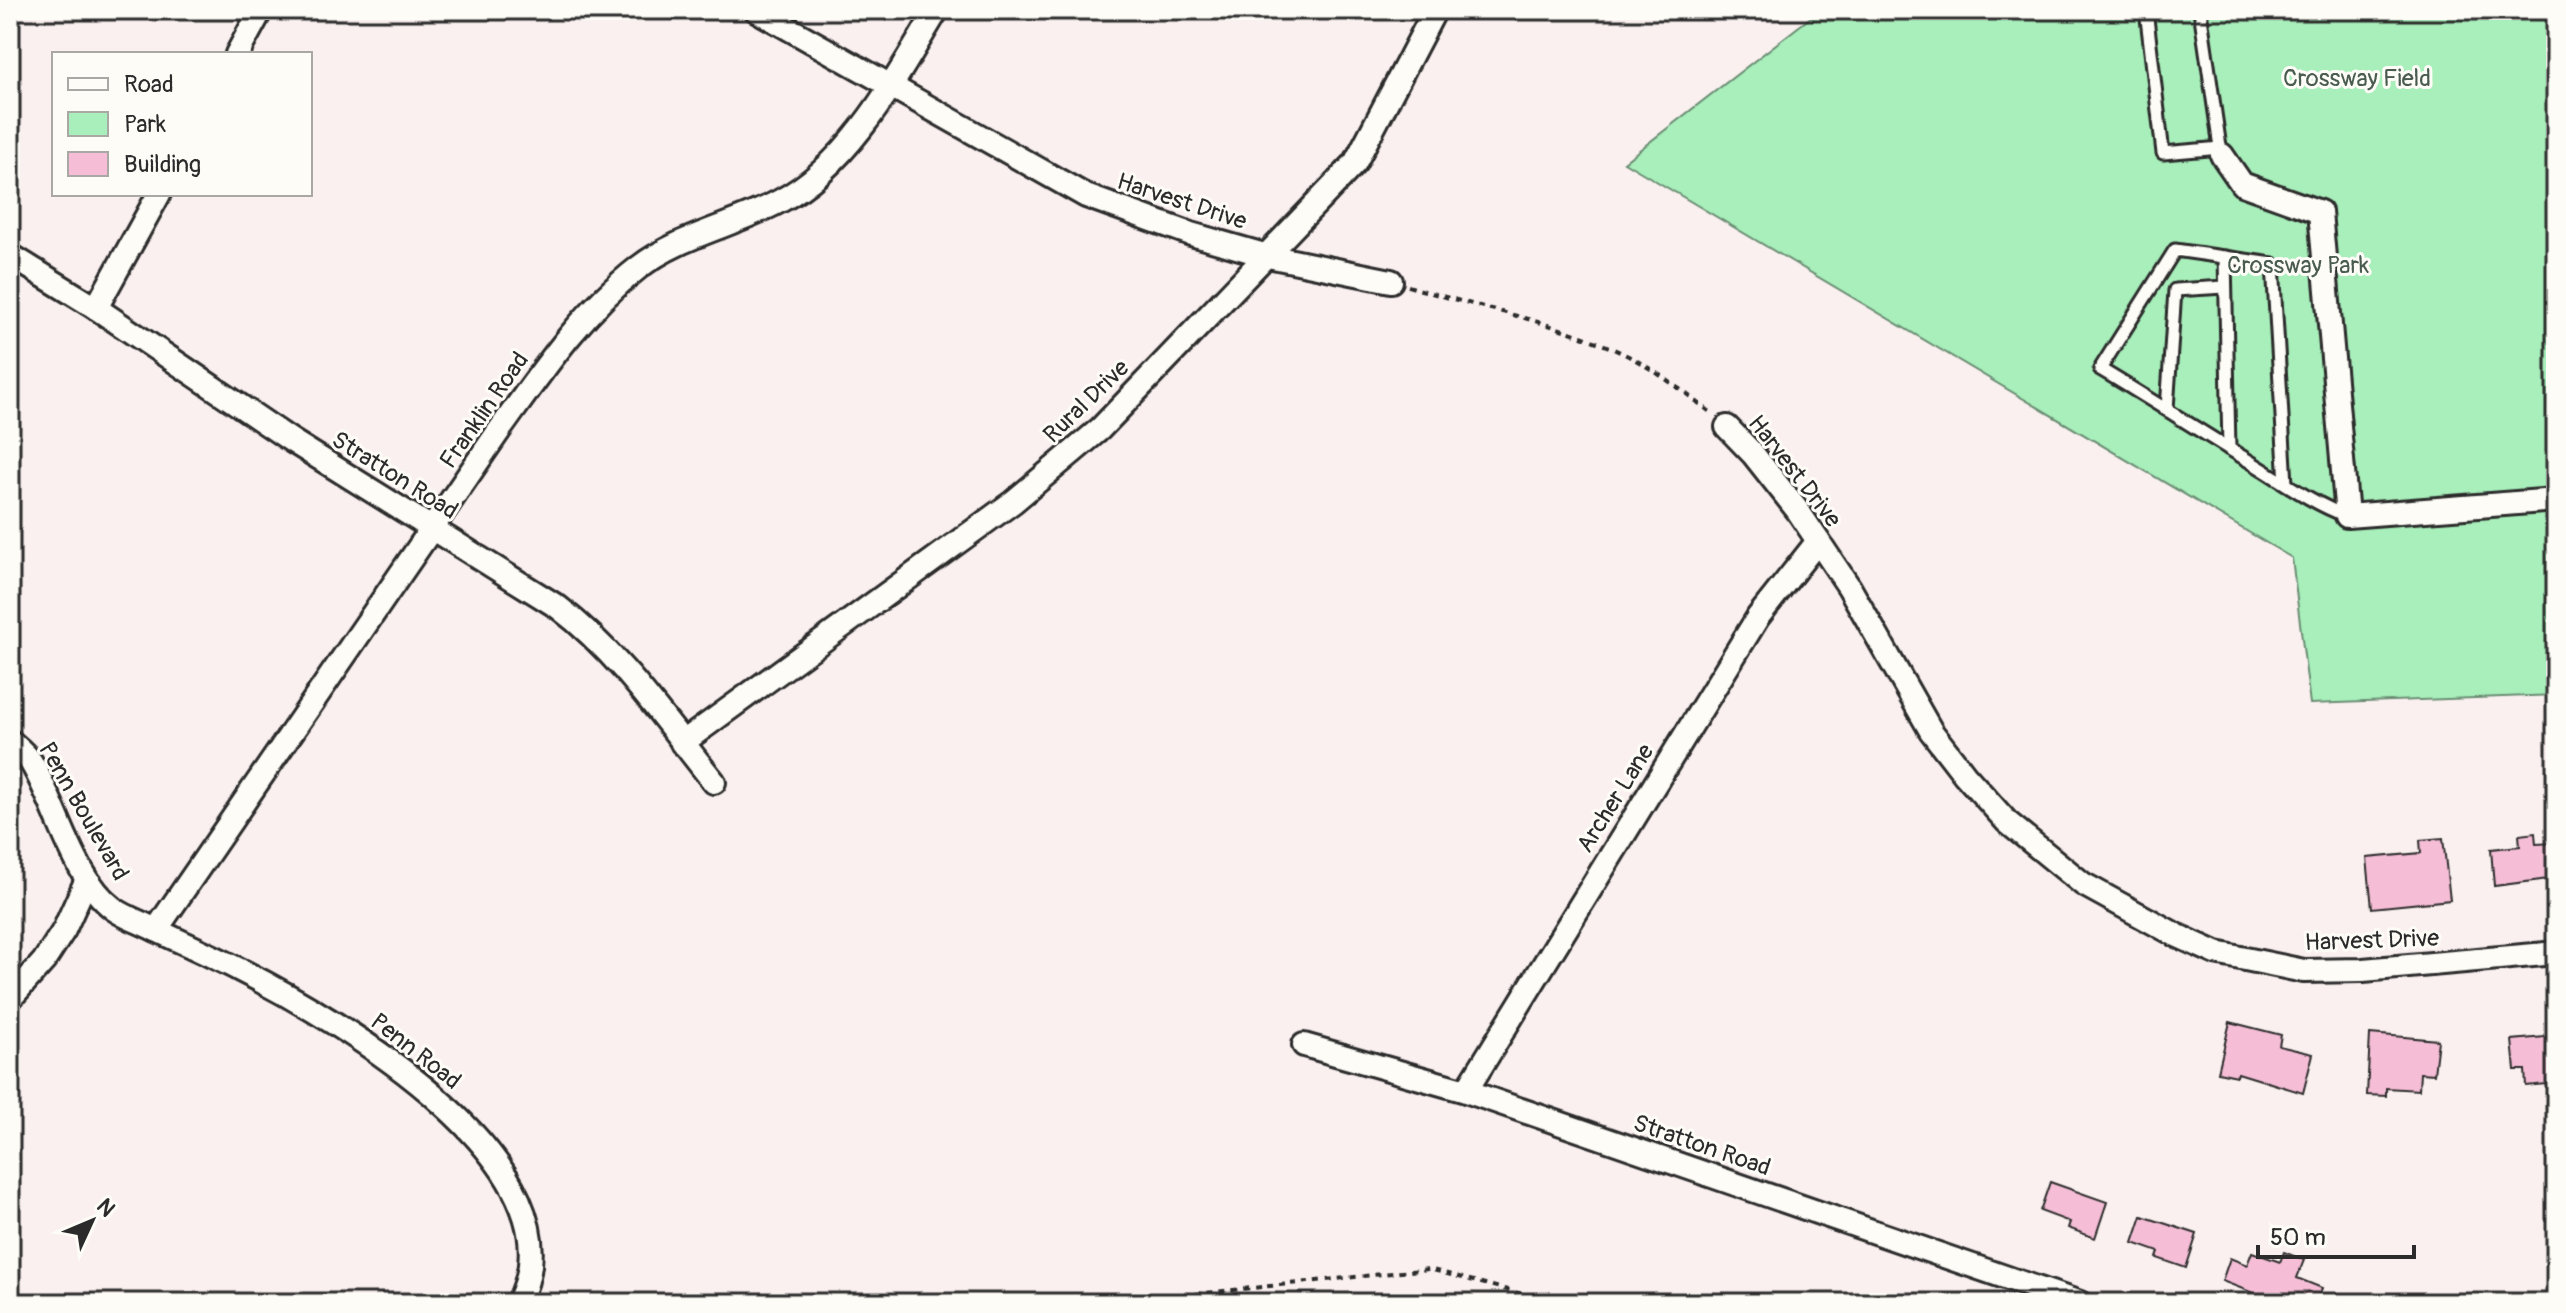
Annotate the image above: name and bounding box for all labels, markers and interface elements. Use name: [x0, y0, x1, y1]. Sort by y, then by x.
legend: [52, 52, 312, 196]
park label: Crossway Field: [2283, 64, 2431, 93]
text: Road: [124, 70, 174, 99]
text: Park: [124, 110, 166, 139]
text: Building: [124, 150, 201, 179]
street label: Harvest Drive: [1113, 167, 1250, 236]
park label: Crossway Park: [2227, 251, 2369, 280]
street label: Franklin Road: [434, 347, 535, 474]
street label: Rural Drive: [1037, 353, 1135, 449]
street label: Harvest Drive: [1742, 409, 1848, 533]
street label: Stratton Road: [326, 425, 463, 526]
street label: Penn Boulevard: [32, 737, 135, 886]
street label: Archer Lane: [1571, 738, 1660, 858]
street label: Harvest Drive: [2304, 924, 2440, 957]
street label: Penn Road: [365, 1007, 467, 1096]
street label: Stratton Road: [1629, 1108, 1774, 1182]
north arrow: [52, 1181, 132, 1261]
text: N: [90, 1193, 121, 1223]
scale bar: [2258, 1209, 2414, 1259]
text: 50 m: [2270, 1223, 2326, 1252]

